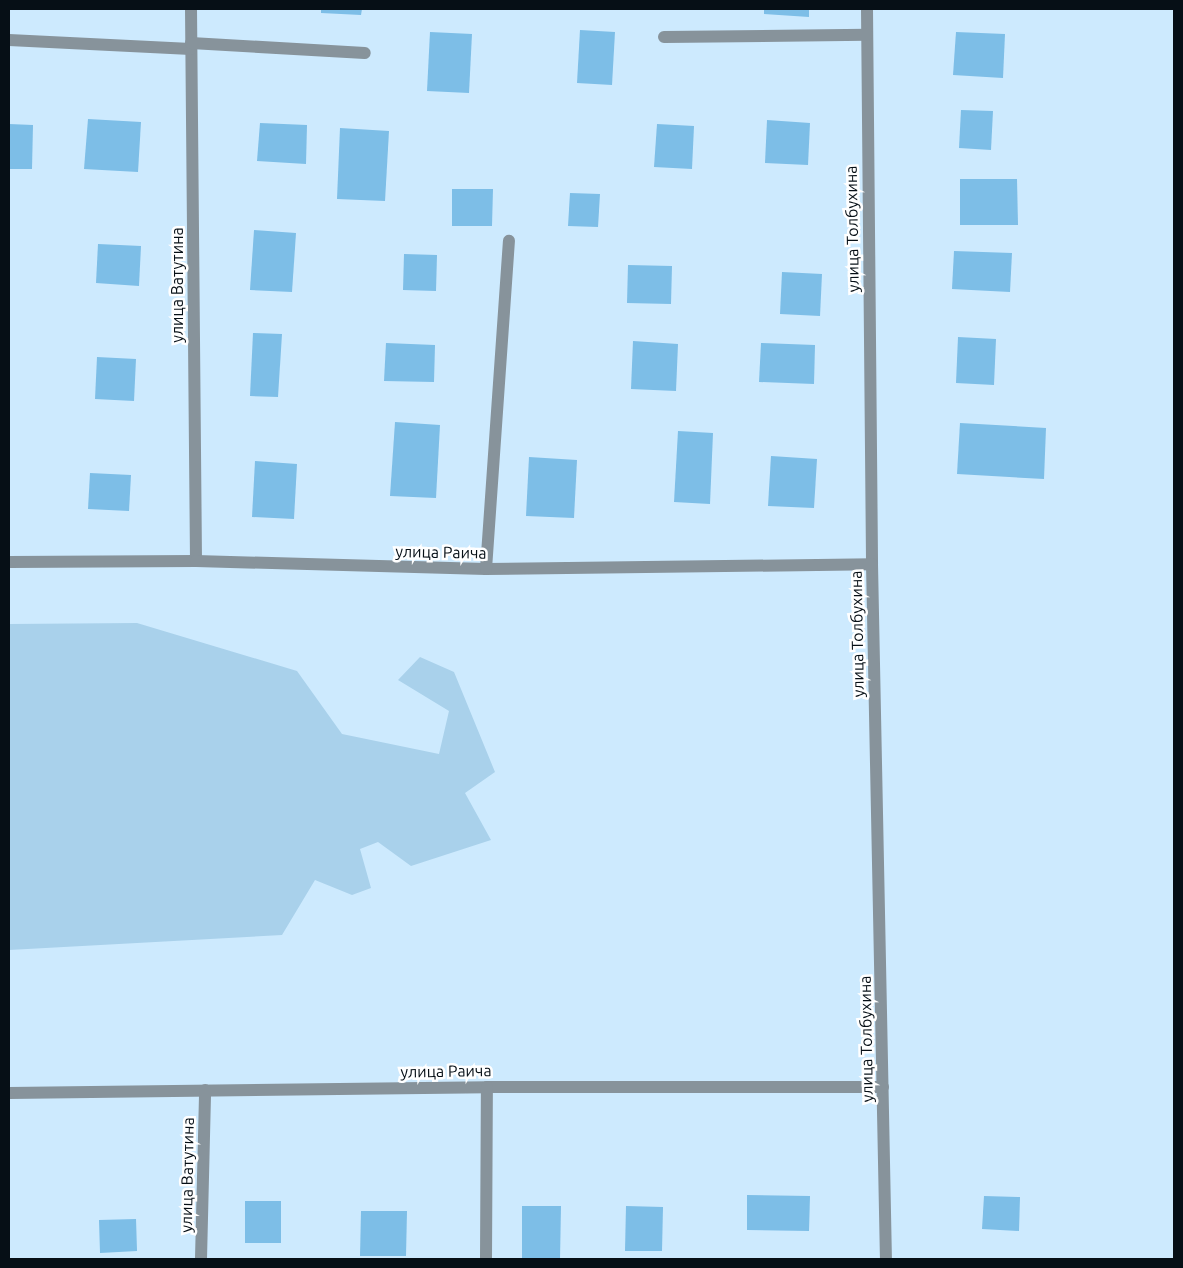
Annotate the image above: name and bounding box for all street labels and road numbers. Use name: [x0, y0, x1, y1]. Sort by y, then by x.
street label: улица Толбухина: [841, 165, 863, 293]
street label: улица Ватутина: [167, 227, 187, 343]
street label: улица Раича: [395, 542, 487, 562]
street label: улица Толбухина: [846, 570, 868, 698]
street label: улица Толбухина: [855, 975, 877, 1103]
street label: улица Раича: [400, 1061, 492, 1081]
street label: улица Ватутина: [176, 1117, 198, 1233]

